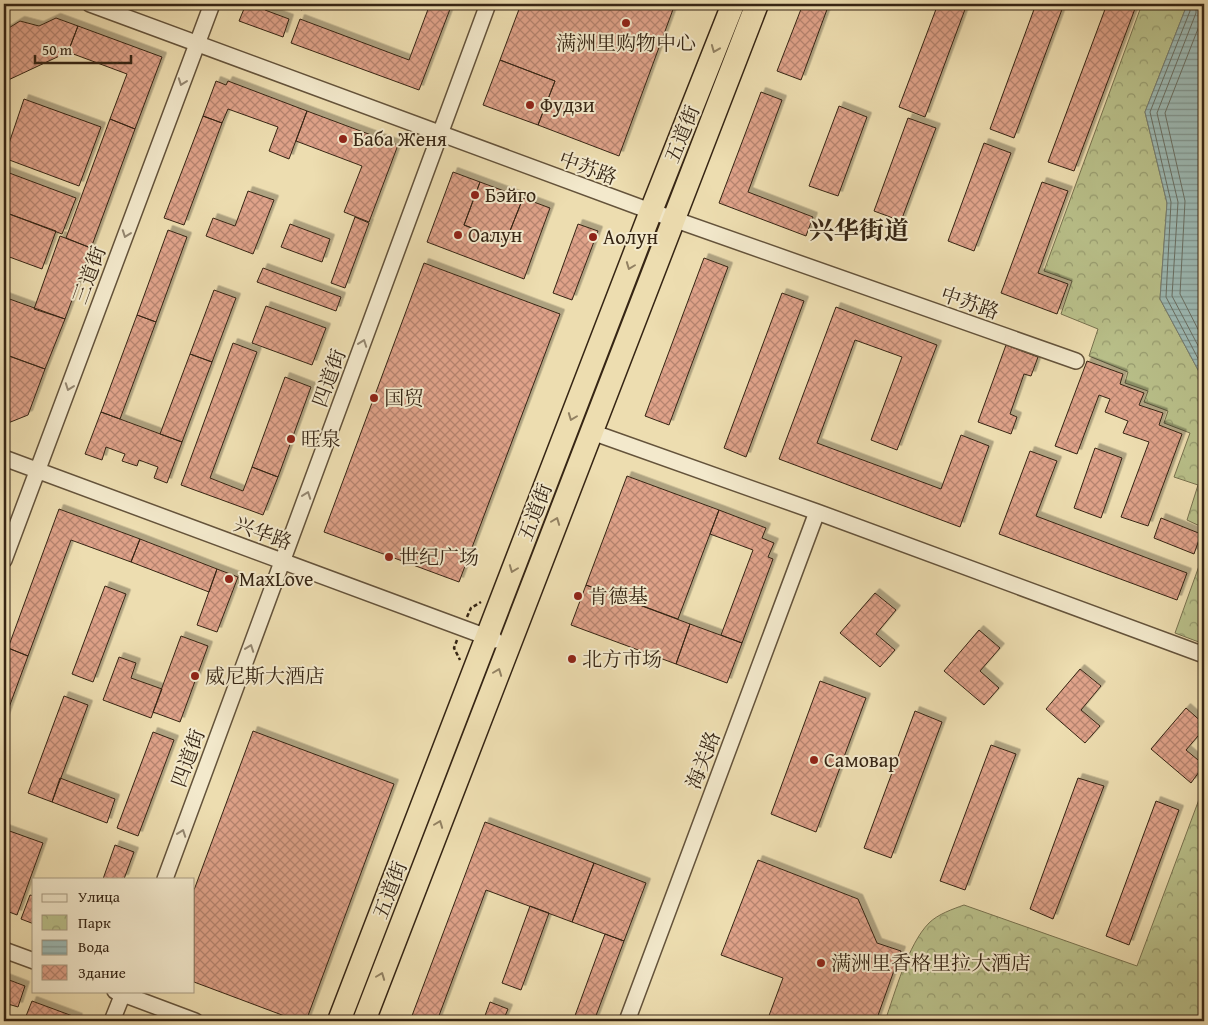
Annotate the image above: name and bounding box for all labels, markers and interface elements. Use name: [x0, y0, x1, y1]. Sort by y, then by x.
marker: 满洲里购物中心: [620, 17, 632, 29]
place label: 满洲里购物中心: [556, 28, 696, 57]
scale bar: [35, 32, 131, 64]
text: 50 m: [42, 39, 73, 60]
one-way arrow: [711, 44, 721, 53]
one-way arrow: [178, 77, 188, 86]
place label: Фудзи: [540, 90, 595, 119]
marker: Фудзи: [524, 99, 536, 111]
street label: 五道街: [657, 101, 706, 167]
place label: Баба Женя: [353, 124, 447, 153]
marker: Баба Женя: [337, 133, 349, 145]
street label: 中苏路: [555, 144, 621, 191]
place label: Бэйго: [485, 180, 536, 209]
marker: Бэйго: [469, 189, 481, 201]
district label: 兴华街道: [809, 212, 909, 248]
place label: Оалун: [468, 220, 523, 249]
place label: Аолун: [603, 222, 659, 251]
one-way arrow: [121, 229, 132, 238]
marker: Оалун: [452, 229, 464, 241]
marker: Аолун: [587, 231, 599, 243]
street label: 三道街: [65, 242, 112, 308]
one-way arrow: [626, 261, 636, 269]
street label: 中苏路: [937, 279, 1003, 326]
one-way arrow: [357, 339, 367, 348]
street label: 四道街: [305, 345, 352, 411]
one-way arrow: [65, 382, 75, 390]
place label: 国贸: [384, 383, 424, 412]
marker: 国贸: [368, 392, 380, 404]
one-way arrow: [568, 412, 578, 421]
place label: 旺泉: [301, 424, 341, 453]
marker: 旺泉: [285, 433, 297, 445]
street label: 五道街: [510, 479, 559, 545]
one-way arrow: [300, 491, 311, 500]
street label: 兴华路: [230, 509, 296, 556]
one-way arrow: [550, 517, 560, 525]
place label: 世纪广场: [399, 542, 479, 571]
marker: 世纪广场: [383, 551, 395, 563]
place label: MaxLove: [239, 564, 313, 593]
one-way arrow: [509, 564, 520, 573]
marker: MaxLove: [223, 573, 235, 585]
place label: 肯德基: [588, 581, 648, 610]
marker: 肯德基: [572, 590, 584, 602]
one-way arrow: [244, 644, 254, 653]
place label: 北方市场: [582, 644, 662, 673]
marker: 北方市场: [566, 653, 578, 665]
place label: 威尼斯大酒店: [205, 661, 325, 690]
one-way arrow: [491, 668, 502, 677]
marker: 威尼斯大酒店: [189, 670, 201, 682]
street label: 四道街: [164, 725, 211, 791]
street label: 海关路: [678, 727, 727, 793]
place label: Самовар: [824, 745, 899, 774]
marker: Самовар: [808, 754, 820, 766]
one-way arrow: [433, 820, 444, 829]
one-way arrow: [176, 829, 186, 838]
street label: 五道街: [365, 857, 414, 923]
legend: [32, 878, 195, 992]
text: Улица: [78, 886, 121, 907]
text: Парк: [78, 912, 111, 933]
text: Вода: [78, 936, 110, 957]
place label: 满洲里香格里拉大酒店: [831, 948, 1031, 977]
marker: 满洲里香格里拉大酒店: [815, 957, 827, 969]
text: Здание: [78, 962, 126, 983]
one-way arrow: [375, 972, 385, 981]

